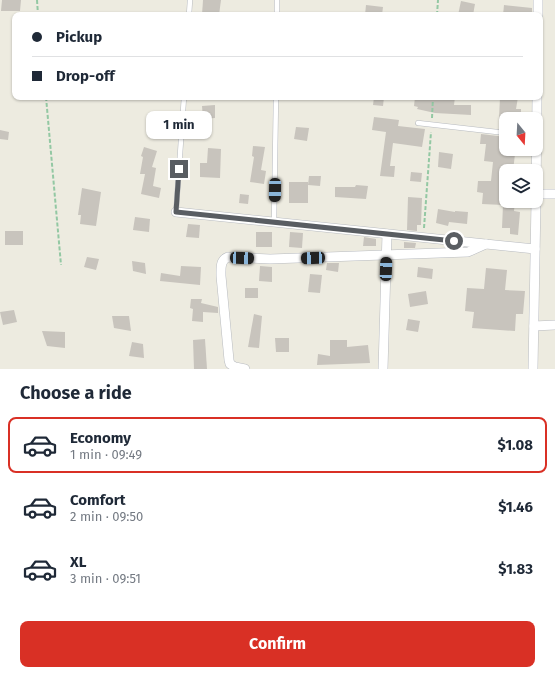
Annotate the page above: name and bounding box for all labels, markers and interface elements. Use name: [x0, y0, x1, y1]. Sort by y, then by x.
text: Pickup: [56, 28, 102, 46]
text: Drop-off: [56, 67, 115, 85]
callout: 1 min: [146, 111, 212, 139]
north arrow: [499, 112, 543, 156]
map controls: [499, 112, 543, 208]
text: 1 min: [163, 117, 195, 132]
route end: [170, 160, 188, 178]
button: layers: [499, 164, 543, 208]
car: [269, 178, 281, 202]
route start: [445, 232, 463, 250]
car: [230, 252, 254, 264]
car: [301, 252, 325, 264]
car: [380, 257, 392, 281]
text: Choose a ride: [20, 382, 132, 404]
icon: car: [22, 427, 58, 463]
text: Economy: [70, 429, 131, 447]
text: $1.08: [497, 436, 533, 454]
text: 1 min · 09:49: [70, 447, 142, 462]
icon: car: [22, 489, 58, 525]
text: Comfort: [70, 491, 126, 509]
text: $1.46: [498, 498, 533, 516]
text: 2 min · 09:50: [70, 509, 143, 524]
icon: car: [22, 551, 58, 587]
text: XL: [70, 553, 86, 571]
text: $1.83: [498, 560, 533, 578]
text: 3 min · 09:51: [70, 571, 141, 586]
button: Confirm: [20, 621, 535, 667]

